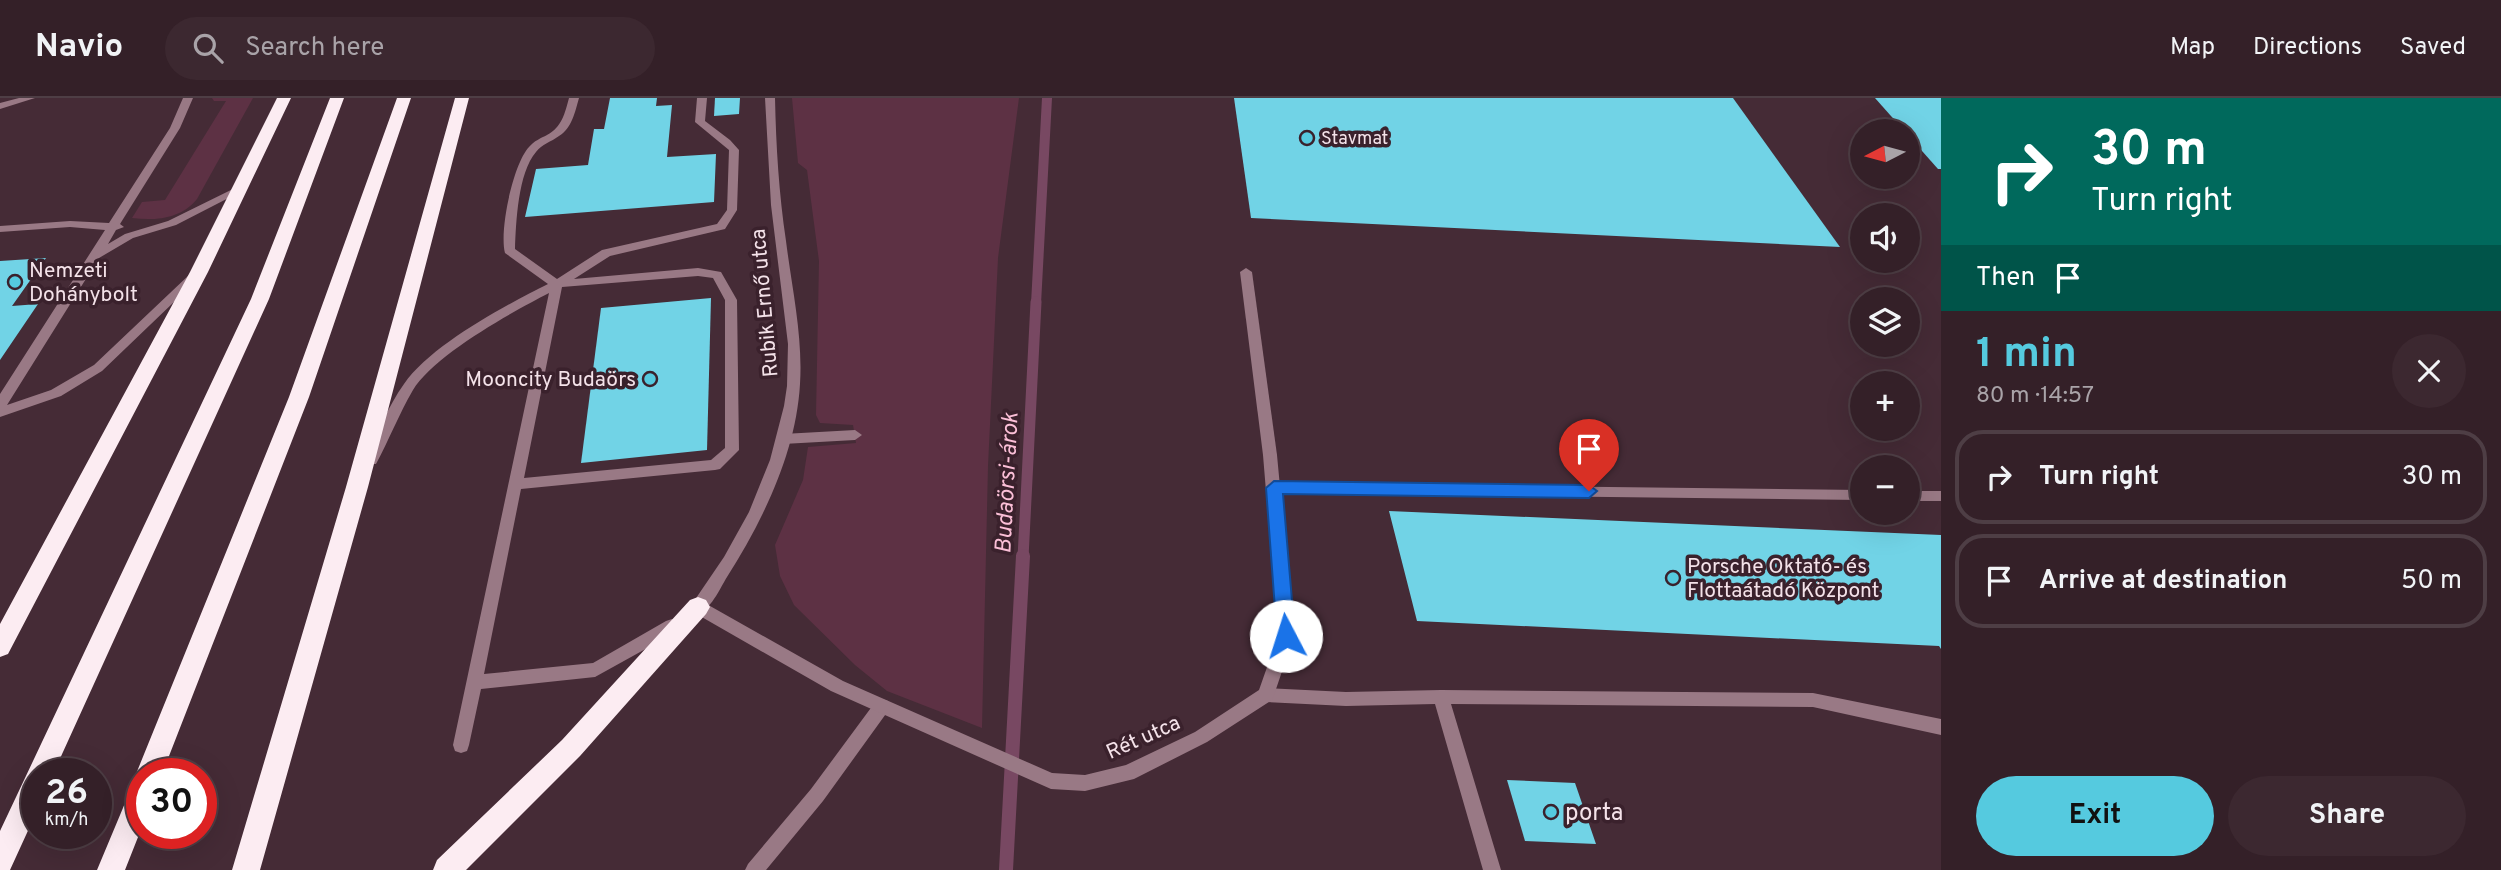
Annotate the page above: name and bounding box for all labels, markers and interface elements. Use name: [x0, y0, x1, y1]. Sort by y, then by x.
search box: [165, 17, 655, 80]
text: Navio: [35, 27, 123, 69]
icon: search: [189, 29, 227, 67]
text: Search here: [245, 32, 384, 65]
text: Map: [2170, 33, 2215, 63]
text: Directions: [2253, 33, 2362, 63]
text: Saved: [2400, 33, 2466, 63]
north arrow: [1850, 119, 1920, 189]
map controls: [1850, 119, 1920, 525]
text: 30 m: [2091, 121, 2207, 183]
icon: right: [1976, 126, 2067, 217]
place label: Stavmat: [1321, 128, 1388, 151]
marker: Stavmat: [1299, 130, 1315, 146]
text: Turn right: [2091, 182, 2233, 222]
button: sound: [1850, 203, 1920, 273]
street label: Rubik Ernő utca: [746, 227, 785, 378]
place label: Nemzeti Dohánybolt: [29, 258, 138, 309]
icon: arrive: [2049, 259, 2087, 297]
text: Then: [1976, 262, 2035, 295]
marker: Nemzeti Dohánybolt: [7, 274, 23, 290]
button: layers: [1850, 287, 1920, 357]
text: 1 min: [1976, 329, 2077, 382]
button: close: [2392, 334, 2466, 408]
place label: Mooncity Budaörs: [465, 367, 636, 394]
marker: Mooncity Budaörs: [642, 371, 658, 387]
button: +: [1850, 371, 1920, 441]
text: 80 m · 14:57: [1976, 382, 2094, 411]
water label: Budaörsi-árok: [990, 411, 1027, 554]
pin: [1559, 419, 1619, 491]
icon: arrive: [1570, 430, 1608, 468]
button: −: [1850, 455, 1920, 525]
icon: right: [1980, 458, 2018, 496]
text: Turn right: [2039, 461, 2159, 494]
text: 30 m: [2402, 461, 2462, 494]
place label: Porsche Oktató- és Flottaátadó Központ: [1687, 554, 1880, 605]
icon: arrive: [1980, 562, 2018, 600]
text: Arrive at destination: [2039, 565, 2287, 598]
text: 50 m: [2401, 565, 2462, 598]
marker: Porsche Oktató- és Flottaátadó Központ: [1665, 570, 1681, 586]
position arrow: [1249, 599, 1323, 673]
street label: Rét utca: [1102, 710, 1185, 767]
speed limit sign: 30: [126, 758, 217, 849]
text: 26: [45, 772, 88, 816]
button: Exit: [1976, 776, 2214, 856]
button: Share: [2228, 776, 2466, 856]
place label: porta: [1565, 799, 1623, 829]
marker: porta: [1543, 804, 1559, 820]
text: km/h: [45, 809, 88, 832]

